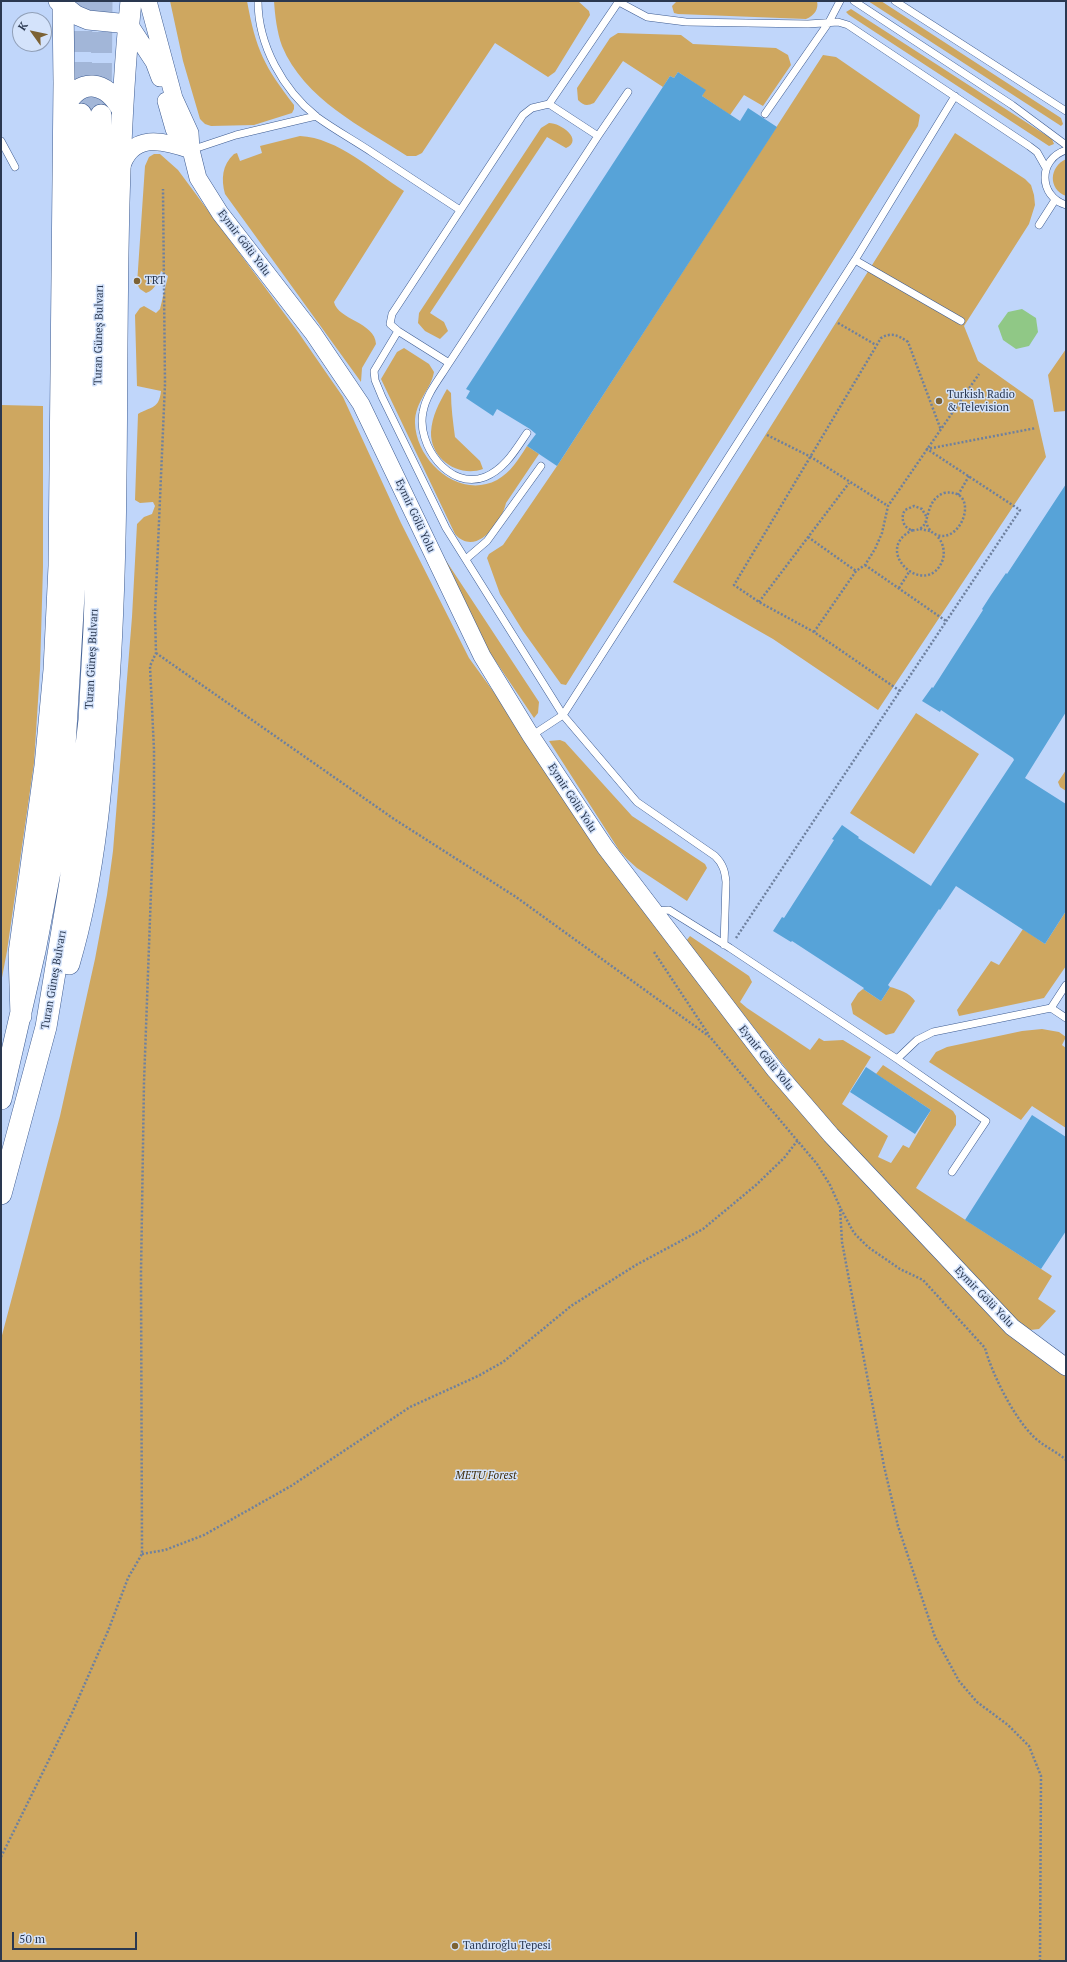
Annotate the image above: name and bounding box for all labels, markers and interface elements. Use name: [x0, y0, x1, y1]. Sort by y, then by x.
north arrow: [12, 12, 52, 52]
text: K: [15, 19, 31, 33]
street label: Eymir Gölü Yolu: [215, 207, 273, 279]
place label: TRT: [145, 274, 165, 288]
marker: TRT: [132, 276, 142, 286]
street label: Turan Güneş Bulvarı: [92, 285, 106, 385]
place label: Turkish Radio & Television: [947, 388, 1015, 414]
marker: Turkish Radio & Television: [934, 396, 944, 406]
street label: Eymir Gölü Yolu: [392, 477, 438, 555]
street label: Turan Güneş Bulvarı: [83, 609, 101, 709]
street label: Eymir Gölü Yolu: [545, 761, 599, 835]
street label: Turan Güneş Bulvarı: [39, 929, 69, 1031]
street label: Eymir Gölü Yolu: [736, 1023, 796, 1093]
street label: Eymir Gölü Yolu: [952, 1264, 1016, 1330]
park label: METU Forest: [455, 1469, 517, 1483]
scale bar: [14, 1924, 139, 1950]
text: 50 m: [19, 1931, 45, 1946]
place label: Tandıroğlu Tepesi: [463, 1939, 551, 1953]
marker: Tandıroğlu Tepesi: [450, 1941, 460, 1951]

